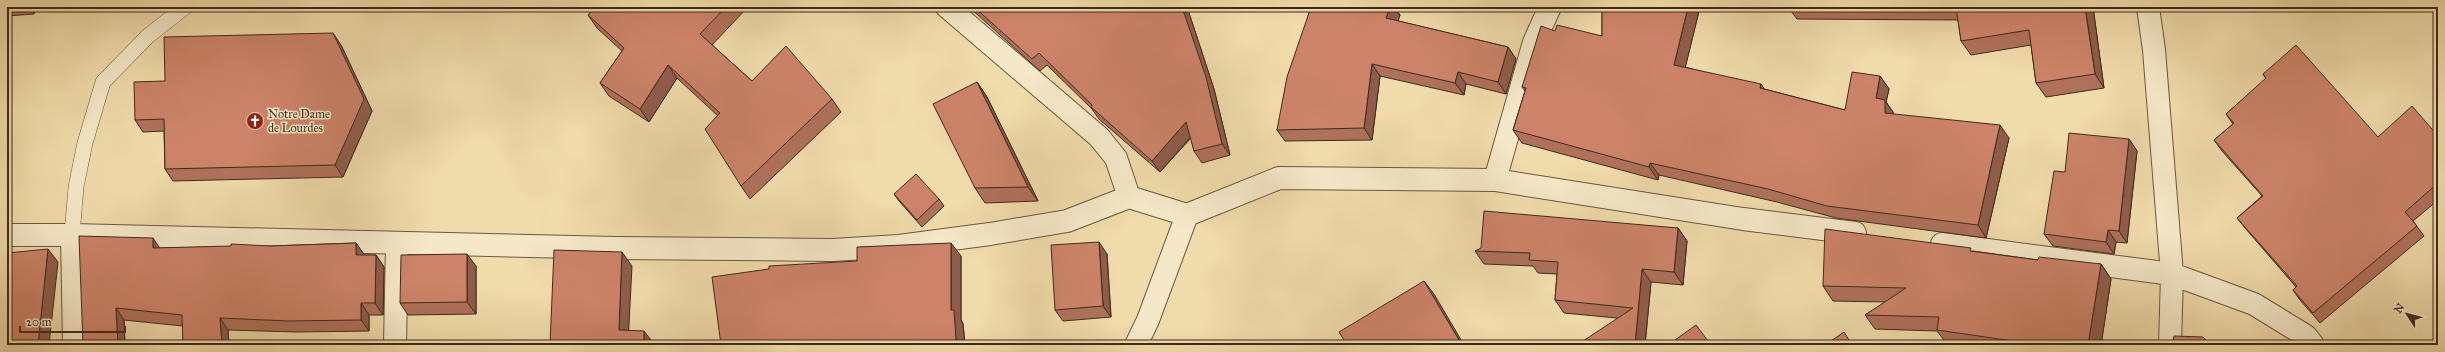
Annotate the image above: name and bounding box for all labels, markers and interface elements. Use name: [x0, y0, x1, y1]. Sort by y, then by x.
place label: Notre Dame de Lourdes: [268, 107, 330, 135]
church icon: Notre Dame de Lourdes: [245, 111, 265, 131]
north arrow: [2387, 294, 2427, 334]
text: N: [2391, 300, 2408, 316]
scale bar: [20, 308, 125, 334]
text: 20 m: [26, 315, 52, 329]

